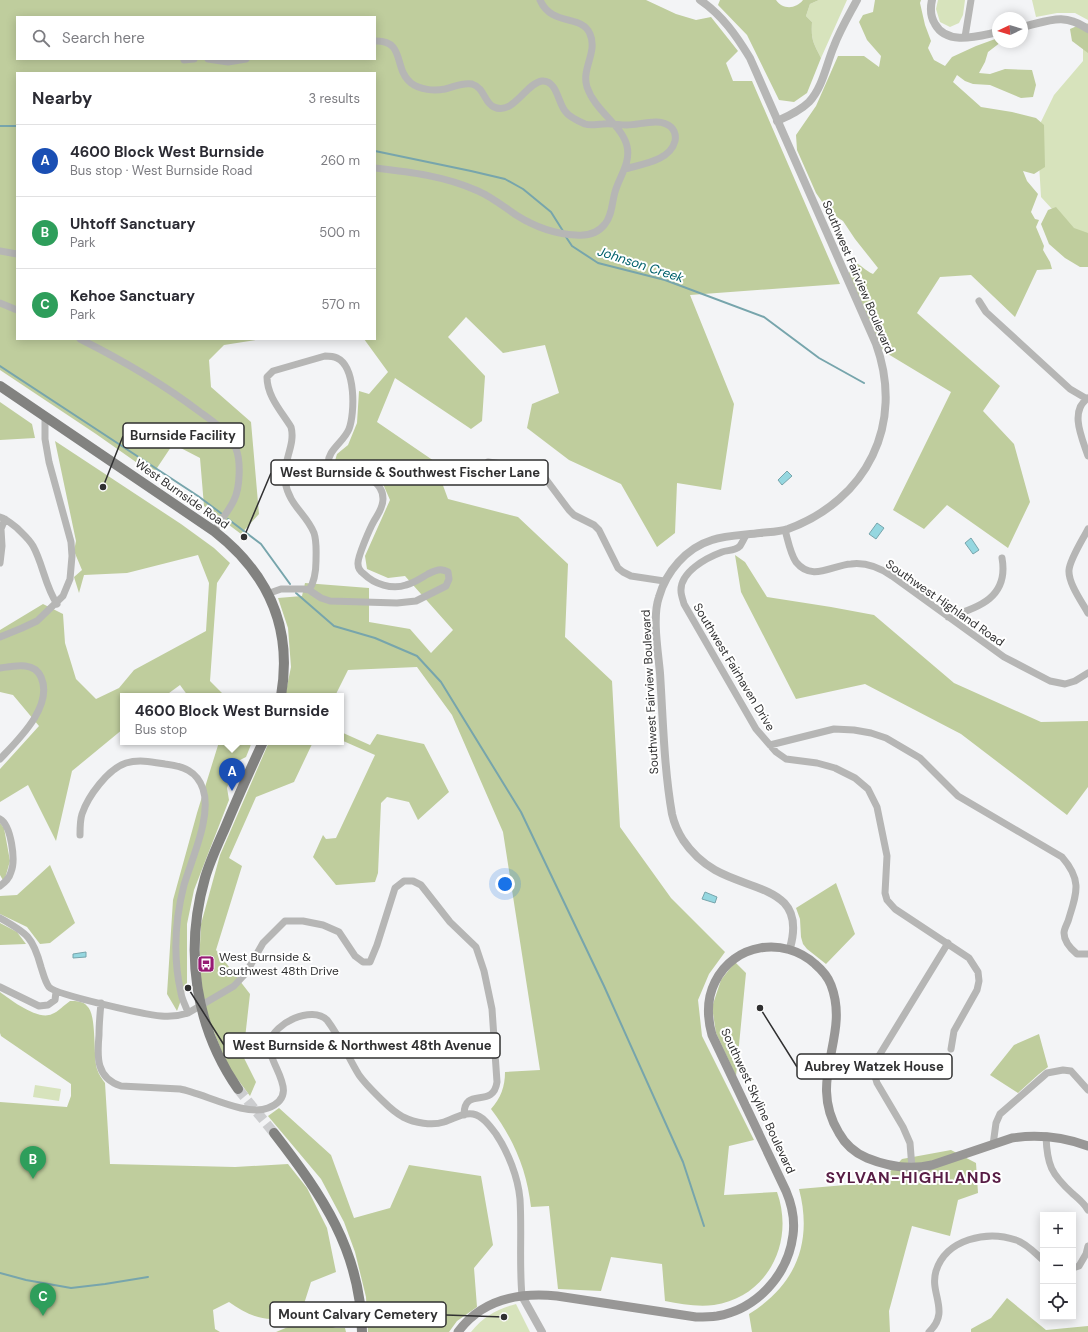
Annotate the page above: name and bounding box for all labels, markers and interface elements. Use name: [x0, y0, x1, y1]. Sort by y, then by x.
north arrow: [992, 12, 1028, 48]
search box: [16, 16, 376, 60]
icon: search: [30, 27, 52, 49]
text: Search here: [62, 28, 145, 48]
text: Nearby: [32, 87, 92, 109]
text: 3 results: [308, 90, 360, 107]
text: 4600 Block West Burnside: [70, 142, 264, 162]
text: A: [40, 152, 50, 169]
text: 260 m: [320, 152, 360, 169]
text: Bus stop · West Burnside Road: [70, 162, 252, 179]
street label: Southwest Fairview Boulevard: [818, 198, 898, 356]
text: Uhtoff Sanctuary: [70, 214, 196, 234]
text: B: [41, 224, 49, 241]
text: 500 m: [319, 224, 360, 241]
text: Park: [70, 234, 96, 251]
water label: Johnson Creek: [596, 243, 686, 287]
text: Kehoe Sanctuary: [70, 286, 195, 306]
text: C: [40, 296, 50, 313]
text: 570 m: [322, 296, 360, 313]
text: Park: [70, 306, 96, 323]
callout: Burnside Facility: [123, 423, 244, 448]
text: Burnside Facility: [130, 427, 236, 444]
street label: West Burnside Road: [132, 456, 232, 532]
callout: West Burnside & Southwest Fischer Lane: [271, 460, 548, 485]
text: West Burnside & Southwest Fischer Lane: [280, 464, 540, 481]
street label: Southwest Highland Road: [883, 556, 1007, 650]
street label: Southwest Fairhaven Drive: [689, 600, 779, 734]
street label: Southwest Fairview Boulevard: [638, 609, 662, 775]
popup: [120, 693, 344, 745]
text: 4600 Block West Burnside: [135, 701, 329, 721]
text: Bus stop: [135, 721, 187, 738]
pin: A: [219, 758, 245, 791]
your location: [495, 874, 515, 894]
place label: West Burnside & Southwest 48th Drive: [219, 949, 339, 979]
bus stop icon: West Burnside & Southwest 48th Drive: [196, 954, 216, 974]
street label: Southwest Skyline Boulevard: [717, 1026, 799, 1176]
callout: West Burnside & Northwest 48th Avenue: [224, 1033, 500, 1058]
text: West Burnside & Northwest 48th Avenue: [232, 1037, 492, 1054]
callout: Aubrey Watzek House: [797, 1054, 952, 1079]
text: Aubrey Watzek House: [804, 1058, 944, 1075]
pin: B: [20, 1146, 46, 1179]
district label: SYLVAN-HIGHLANDS: [825, 1167, 1003, 1188]
map controls: [1040, 1212, 1076, 1320]
button: +: [1040, 1212, 1076, 1248]
button: −: [1040, 1248, 1076, 1284]
pin: C: [30, 1283, 56, 1316]
button: locate: [1040, 1284, 1076, 1320]
callout: Mount Calvary Cemetery: [270, 1302, 446, 1327]
text: Mount Calvary Cemetery: [278, 1306, 438, 1323]

